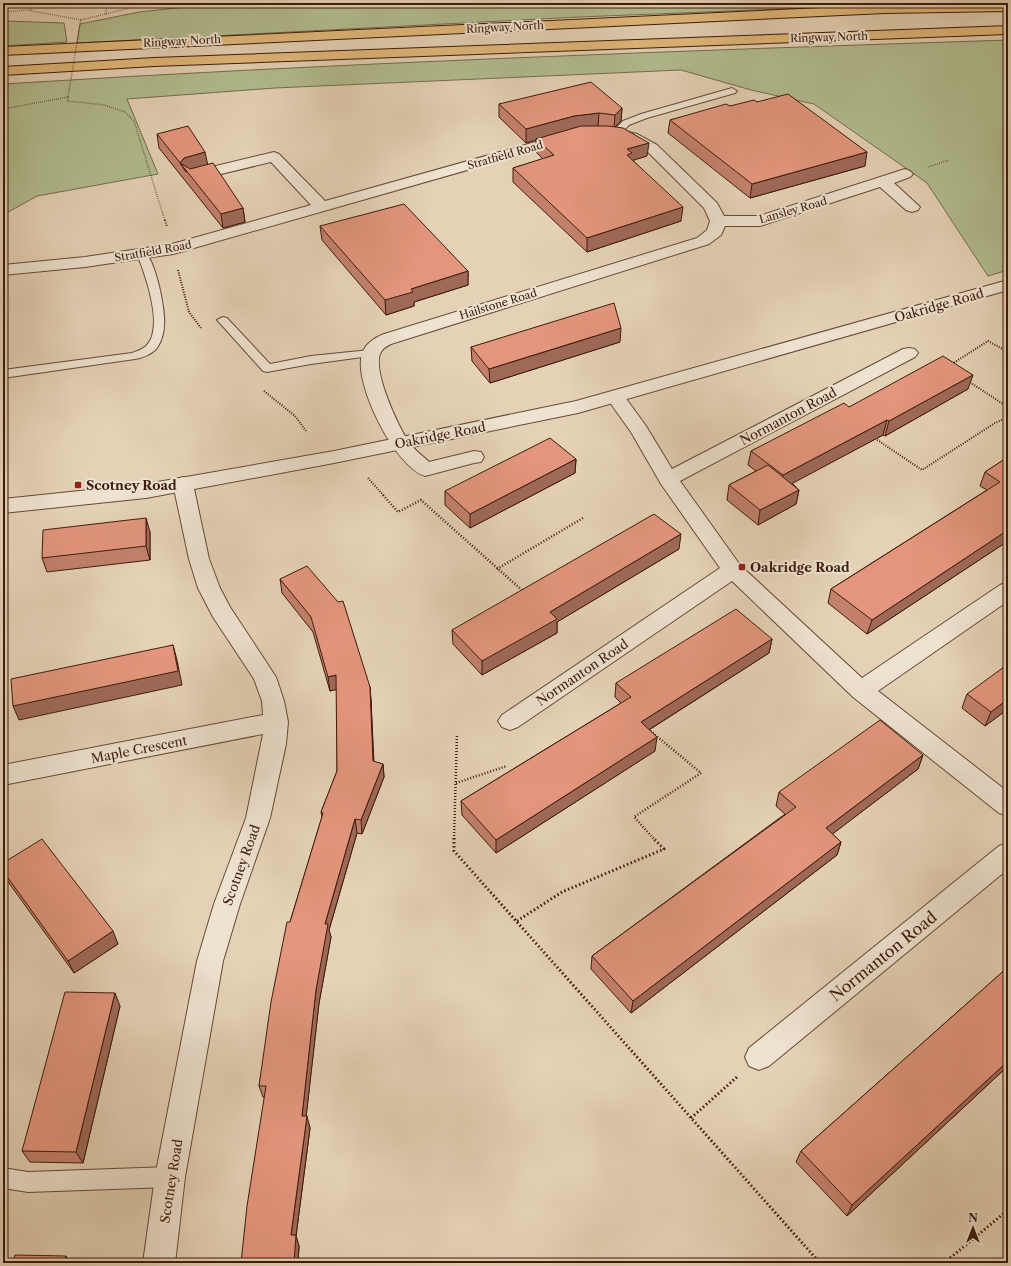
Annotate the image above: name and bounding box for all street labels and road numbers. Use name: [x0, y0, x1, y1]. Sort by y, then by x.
street label: Ringway North: [466, 18, 544, 36]
street label: Ringway North: [790, 29, 868, 45]
street label: Ringway North: [143, 32, 221, 50]
street label: Stratfield Road: [466, 137, 545, 172]
street label: Lansley Road: [758, 194, 829, 226]
street label: Stratfield Road: [113, 237, 193, 265]
street label: Hailstone Road: [458, 285, 539, 322]
street label: Oakridge Road: [892, 285, 986, 325]
street label: Normanton Road: [737, 384, 839, 448]
street label: Oakridge Road: [393, 418, 487, 452]
street label: Normanton Road: [533, 635, 631, 709]
street label: Maple Crescent: [90, 732, 189, 766]
street label: Scotney Road: [219, 822, 263, 908]
street label: Normanton Road: [825, 907, 941, 1005]
street label: Scotney Road: [156, 1138, 186, 1224]

